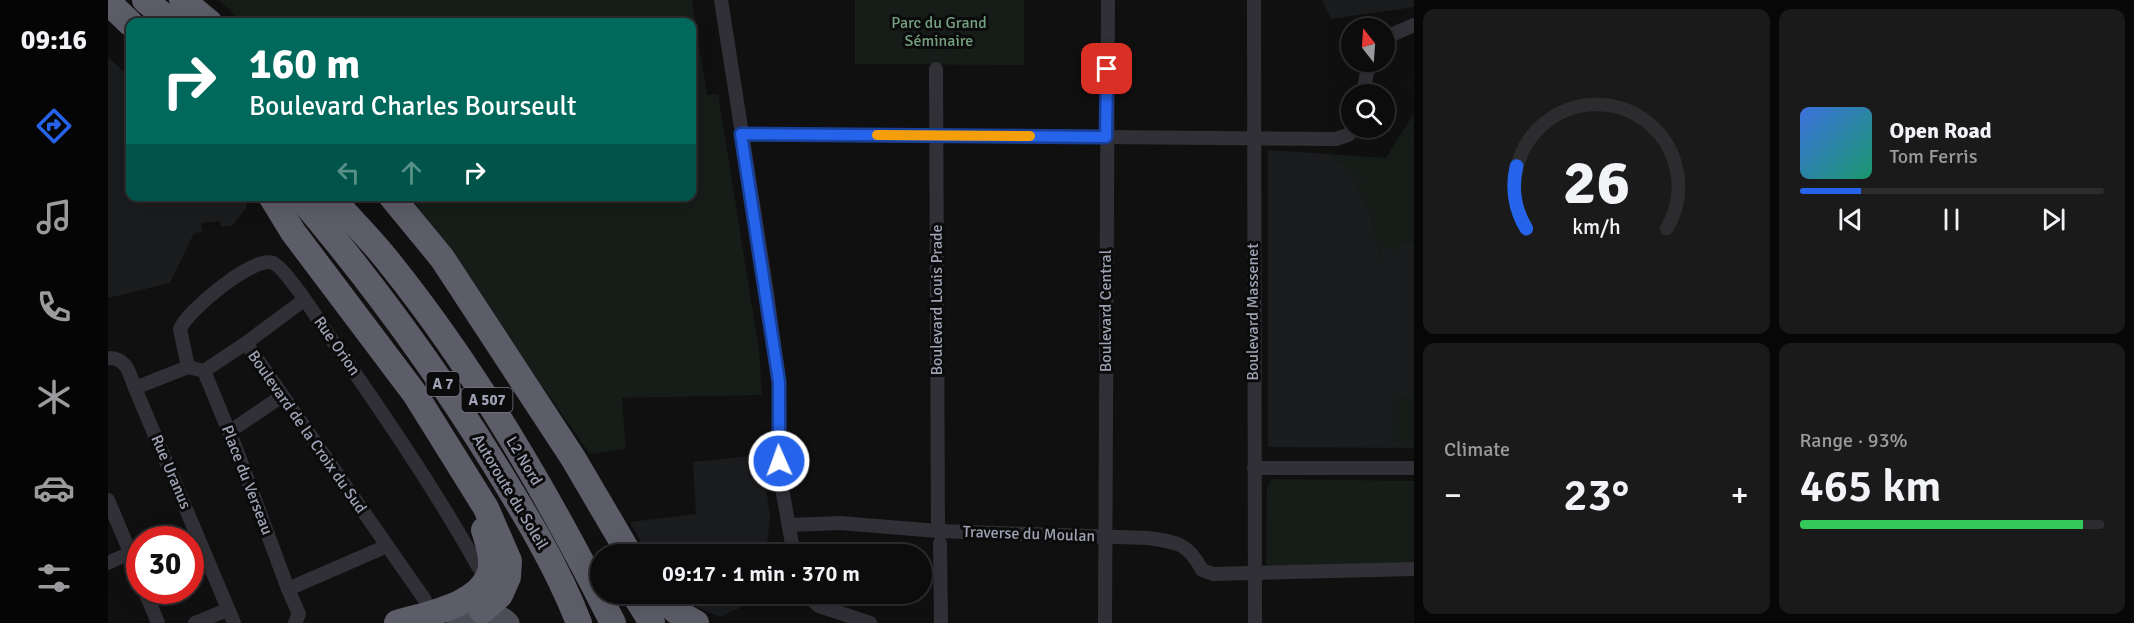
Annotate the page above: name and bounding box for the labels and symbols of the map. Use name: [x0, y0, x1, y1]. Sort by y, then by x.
park label: Parc du Grand Séminaire: [891, 13, 987, 51]
north arrow: [1341, 18, 1395, 72]
pin: [1081, 43, 1132, 94]
street label: Boulevard Louis Prade: [927, 224, 947, 376]
street label: Boulevard Massenet: [1243, 243, 1263, 381]
street label: Boulevard Central: [1096, 249, 1116, 372]
street label: Rue Orion: [309, 313, 365, 379]
street label: Boulevard de la Croix du Sud: [243, 347, 371, 517]
road number: A 7: [426, 372, 460, 396]
road number: A 507: [462, 388, 512, 412]
street label: Place du Verseau: [217, 422, 277, 538]
position arrow: [747, 429, 811, 493]
street label: Autoroute du Soleil: [468, 431, 553, 554]
street label: Rue Uranus: [146, 432, 196, 512]
street label: L2 Nord: [502, 433, 546, 489]
street label: Traverse du Moulan: [962, 522, 1096, 546]
speed limit sign: 30: [126, 526, 204, 604]

